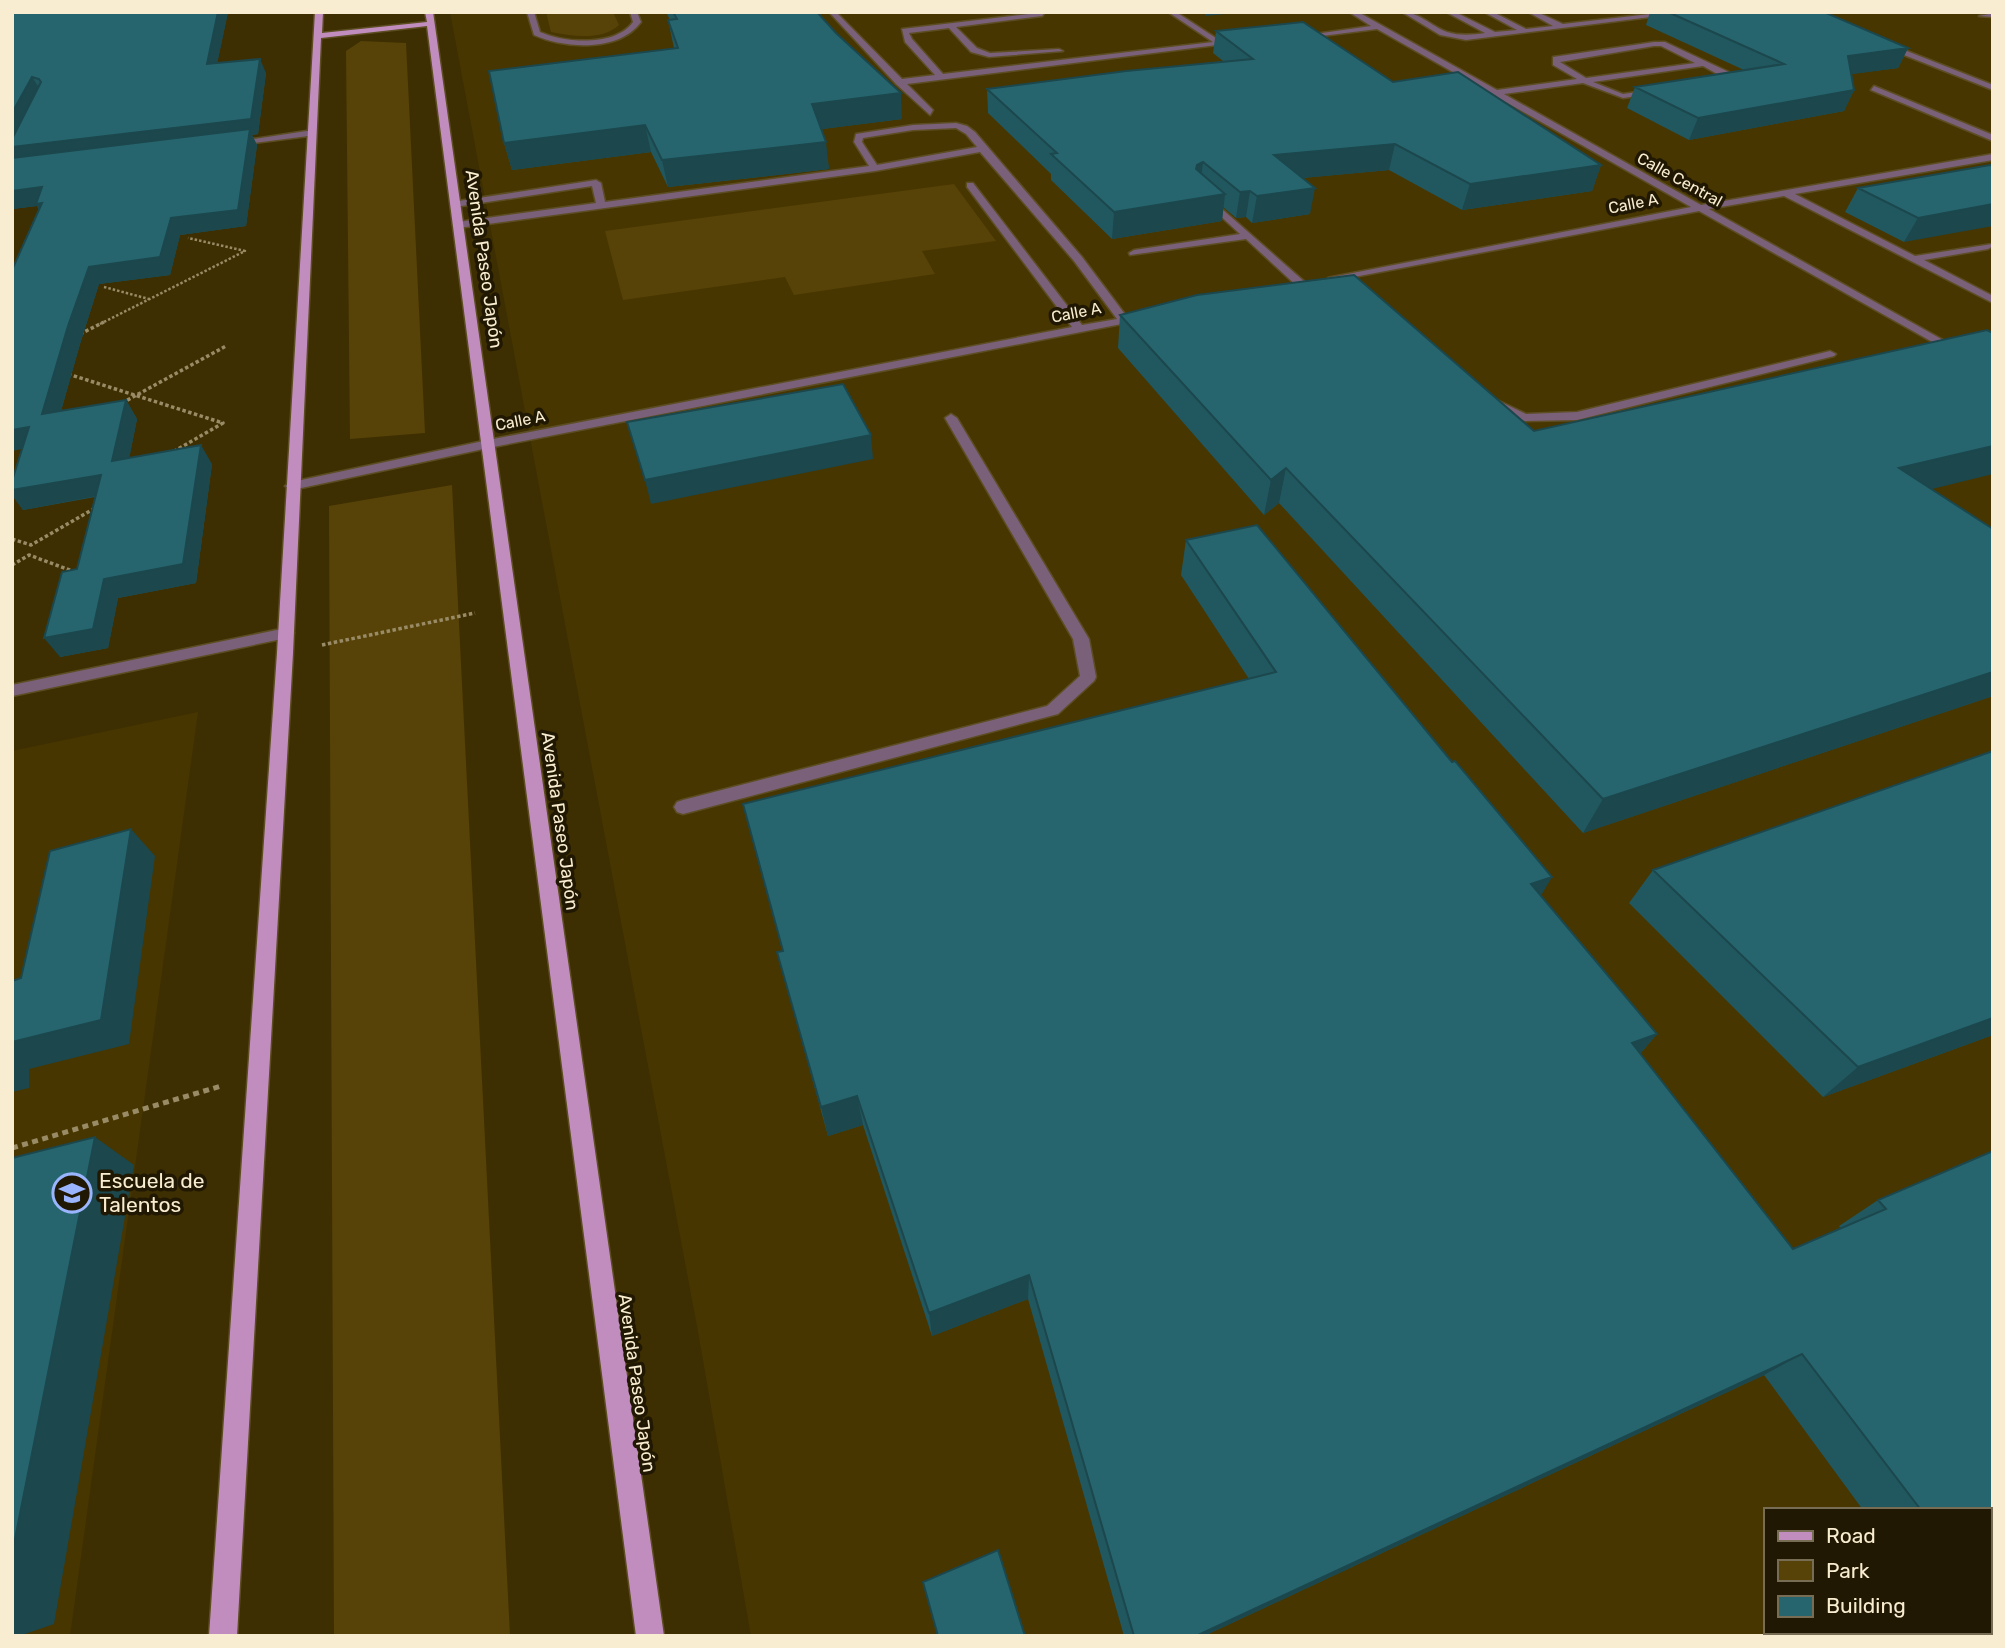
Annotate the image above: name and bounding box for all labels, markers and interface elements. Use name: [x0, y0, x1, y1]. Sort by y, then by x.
street label: Calle Central: [1634, 148, 1726, 211]
street label: Avenida Paseo Japón: [461, 168, 507, 350]
street label: Calle A: [1607, 189, 1660, 218]
street label: Calle A: [1050, 298, 1103, 327]
street label: Calle A: [494, 406, 547, 435]
street label: Avenida Paseo Japón: [537, 730, 583, 912]
place label: Escuela de Talentos: [99, 1168, 205, 1217]
school or university icon: Escuela de Talentos: [51, 1172, 93, 1214]
street label: Avenida Paseo Japón: [614, 1292, 660, 1474]
legend: [1764, 1508, 1991, 1634]
text: Road: [1826, 1523, 1876, 1548]
text: Park: [1826, 1558, 1870, 1583]
text: Building: [1826, 1593, 1906, 1618]

